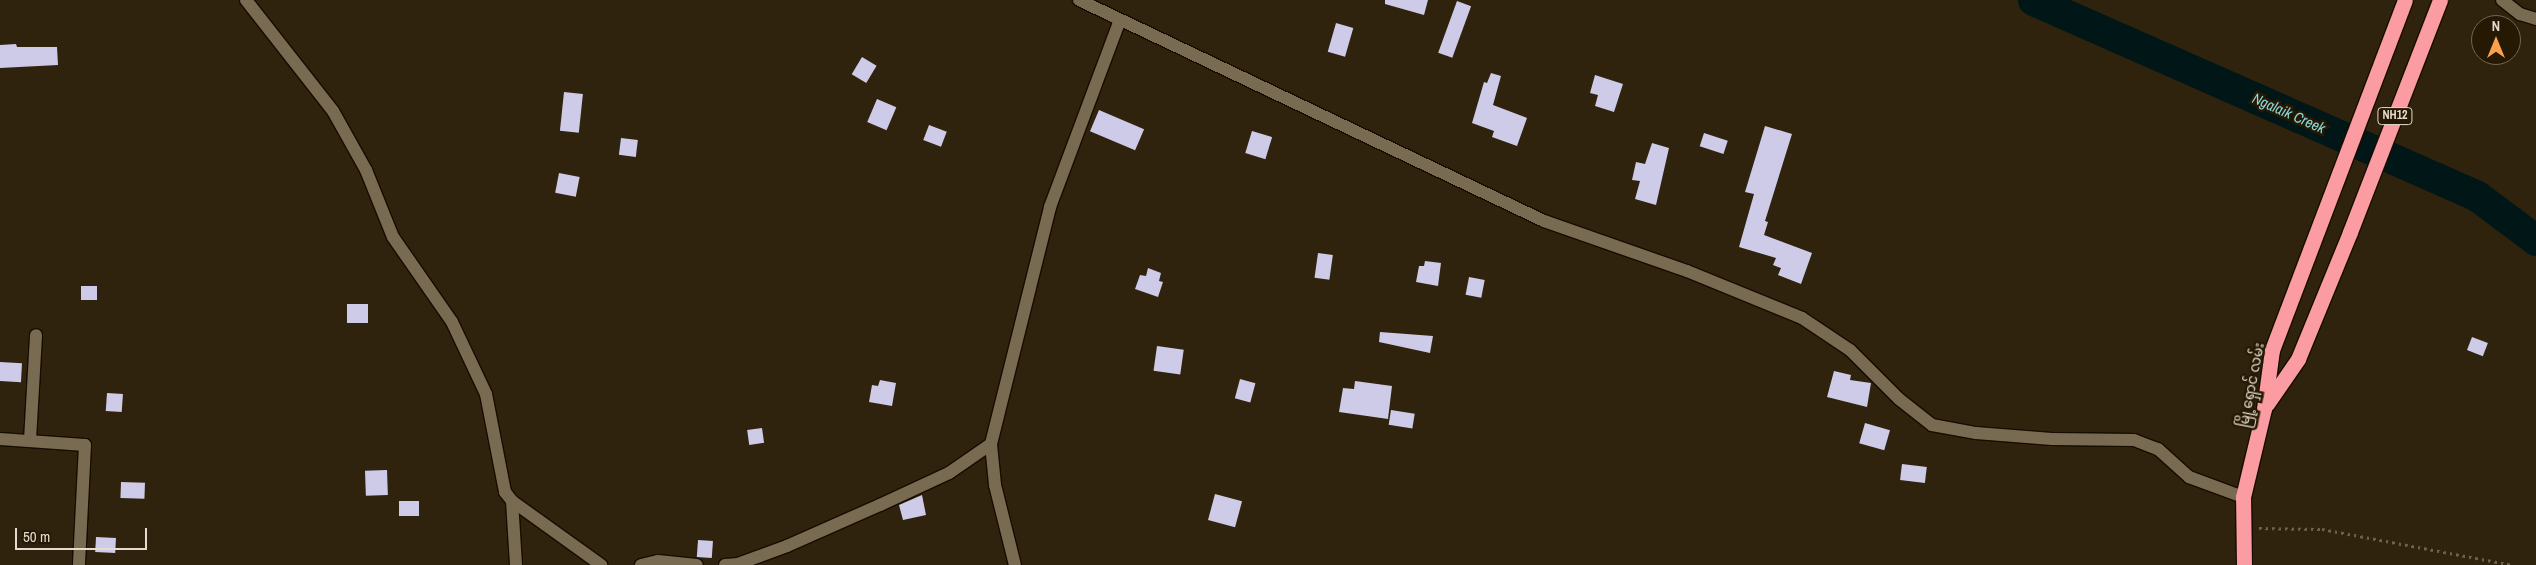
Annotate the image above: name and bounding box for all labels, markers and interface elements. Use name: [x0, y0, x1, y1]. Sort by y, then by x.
north arrow: [2471, 15, 2521, 65]
text: N: [2492, 17, 2500, 35]
water label: Ngalaik Creek: [2250, 89, 2328, 137]
road number: NH12: [2376, 106, 2414, 125]
street label: မြို့ရှောင် လမ်း: [2235, 341, 2267, 429]
scale bar: [18, 518, 150, 550]
text: 50 m: [23, 526, 50, 547]

